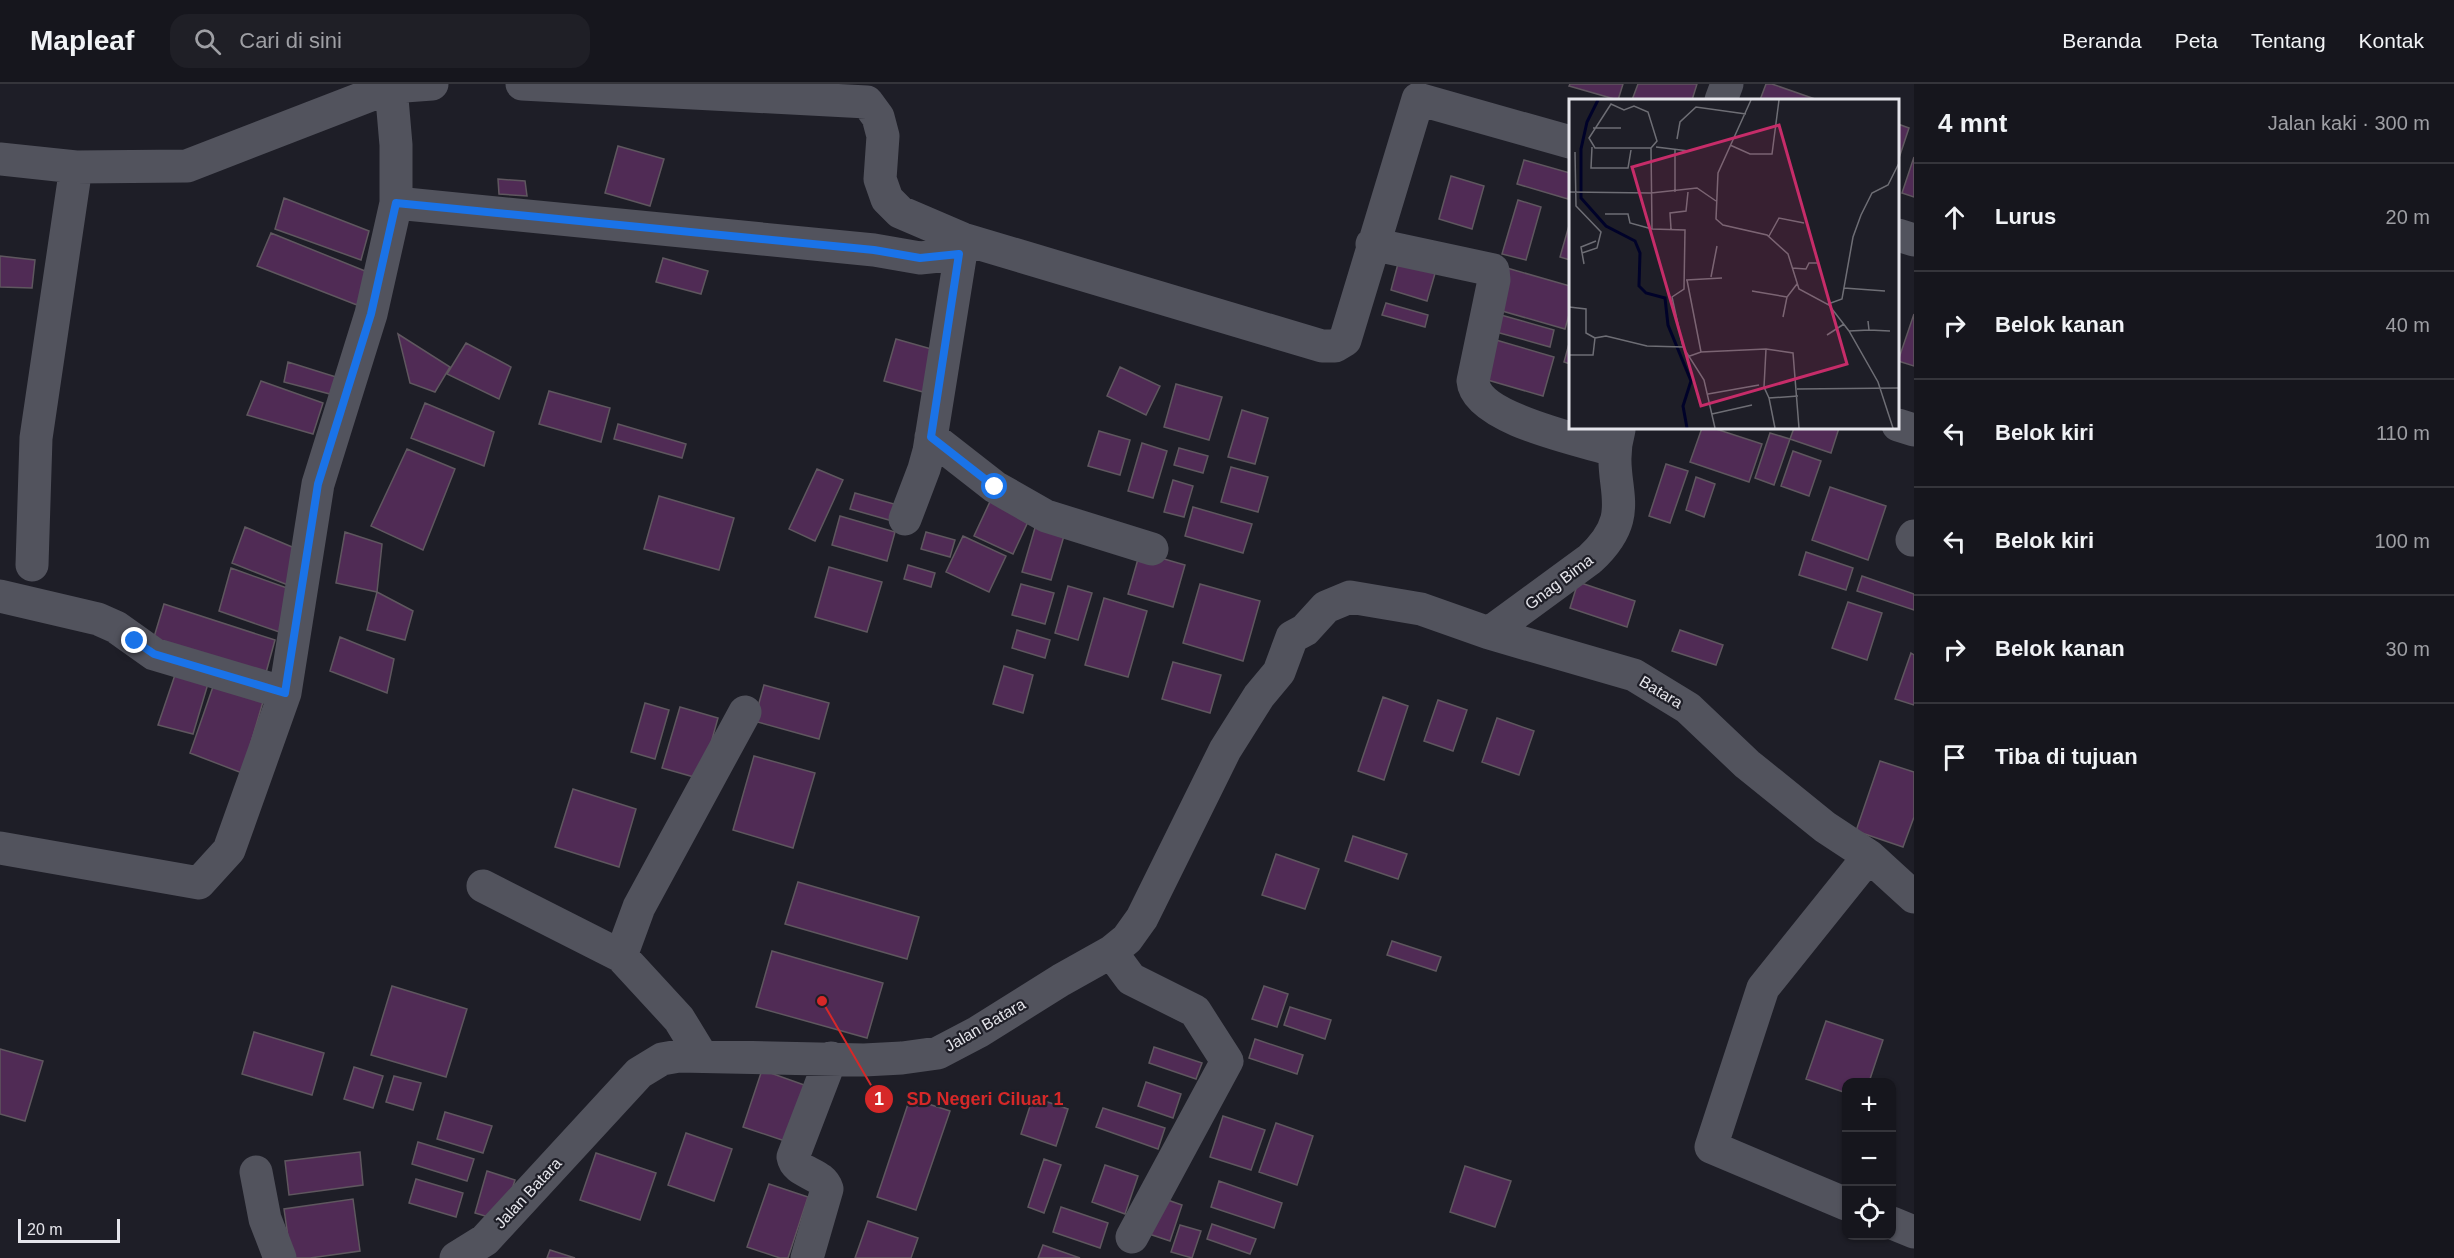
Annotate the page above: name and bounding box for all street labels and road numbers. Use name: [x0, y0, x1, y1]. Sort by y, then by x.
street label: Gnag Bima: [1522, 551, 1596, 613]
street label: Batara: [1636, 673, 1686, 711]
street label: Jalan Batara: [942, 995, 1028, 1055]
street label: Jalan Batara: [491, 1154, 565, 1232]

